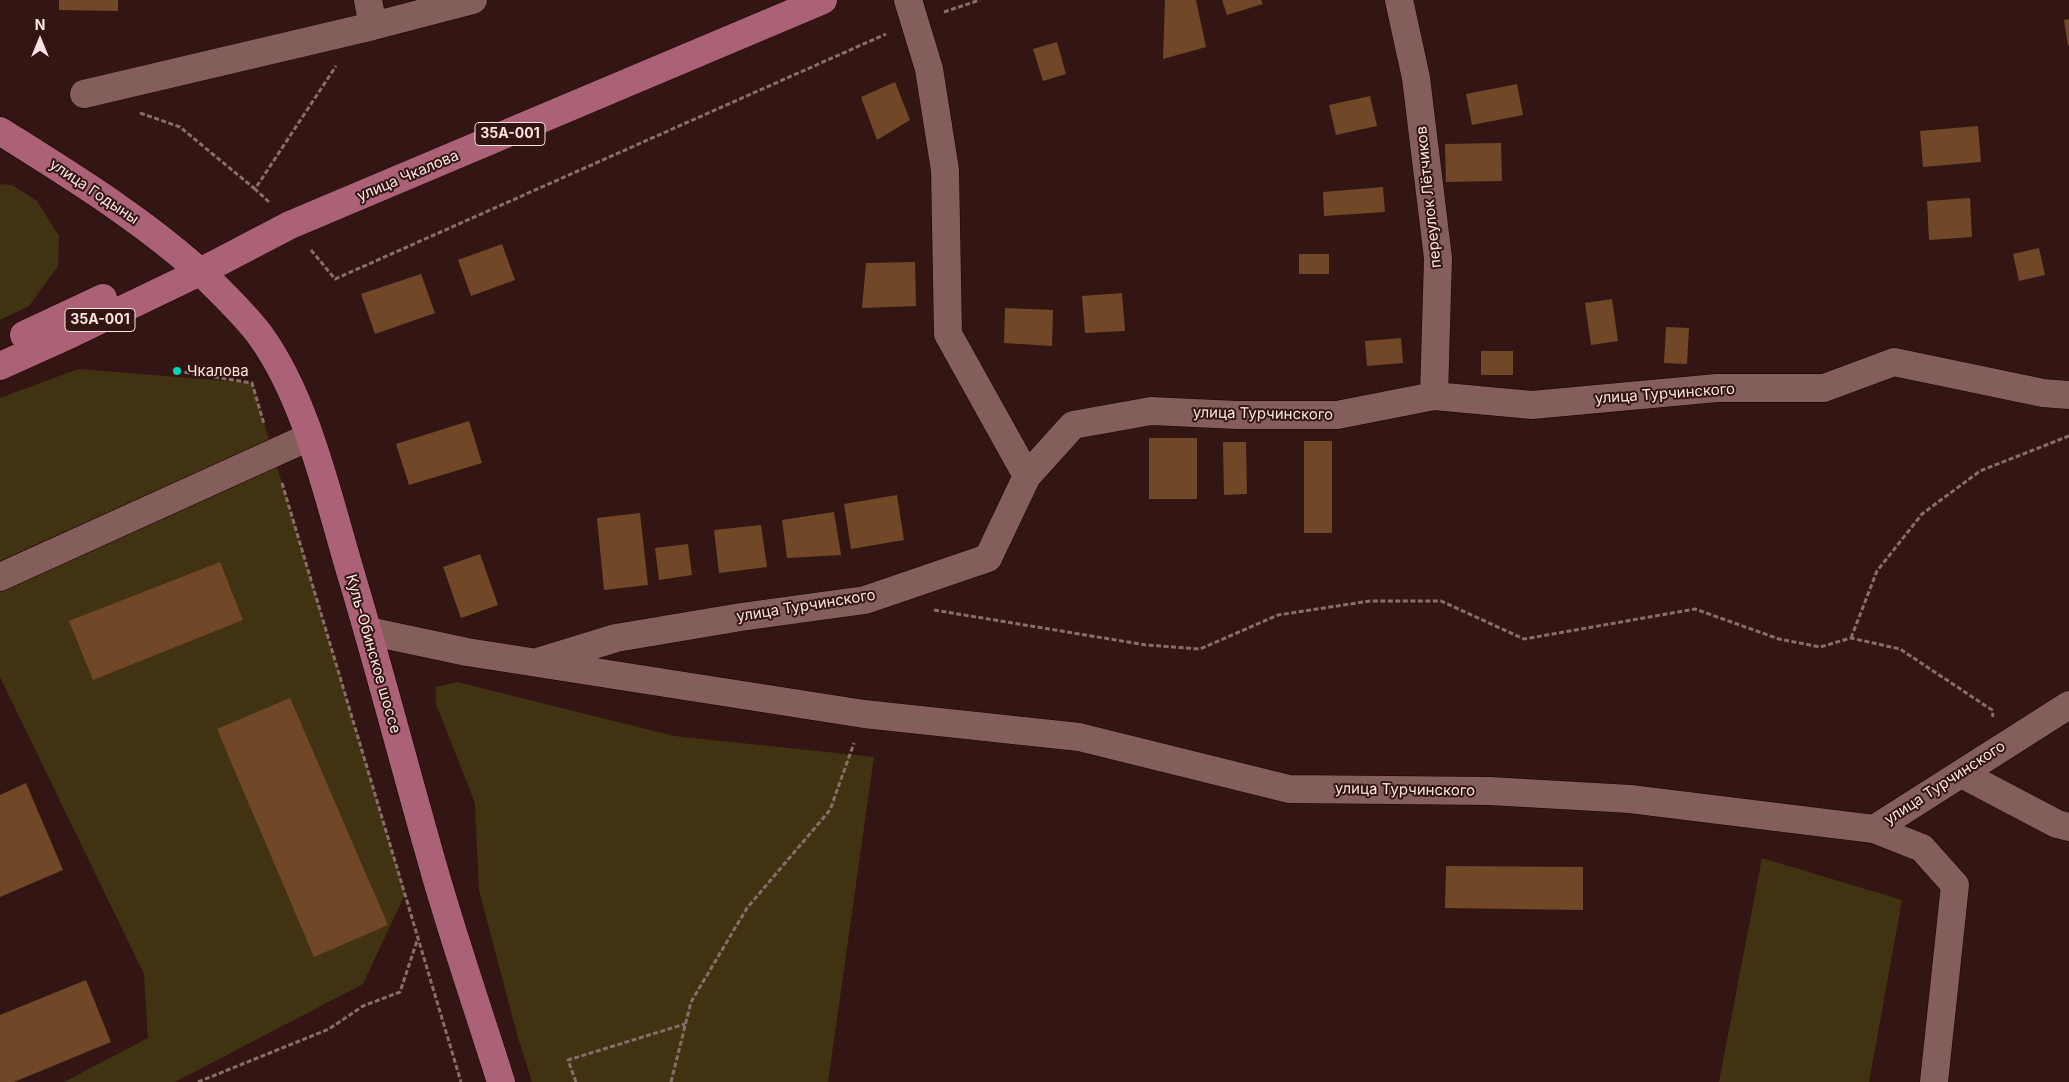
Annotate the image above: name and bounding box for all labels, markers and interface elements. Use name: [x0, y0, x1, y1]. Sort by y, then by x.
north arrow: [15, 15, 65, 65]
text: N: [35, 16, 45, 33]
road number: 35А-001: [475, 122, 545, 146]
street label: переулок Лётчиков: [1413, 125, 1445, 269]
street label: улица Чкалова: [355, 147, 461, 205]
street label: улица Годыны: [46, 156, 142, 228]
road number: 35А-001: [65, 308, 135, 332]
place label: Чкалова: [187, 362, 249, 380]
marker: Чкалова: [171, 365, 183, 377]
street label: улица Турчинского: [1594, 380, 1736, 408]
street label: улица Турчинского: [1193, 404, 1333, 424]
street label: Куль-Обинское шоссе: [342, 572, 404, 736]
street label: улица Турчинского: [735, 586, 877, 626]
street label: улица Турчинского: [1881, 737, 2009, 829]
street label: улица Турчинского: [1335, 780, 1475, 800]

